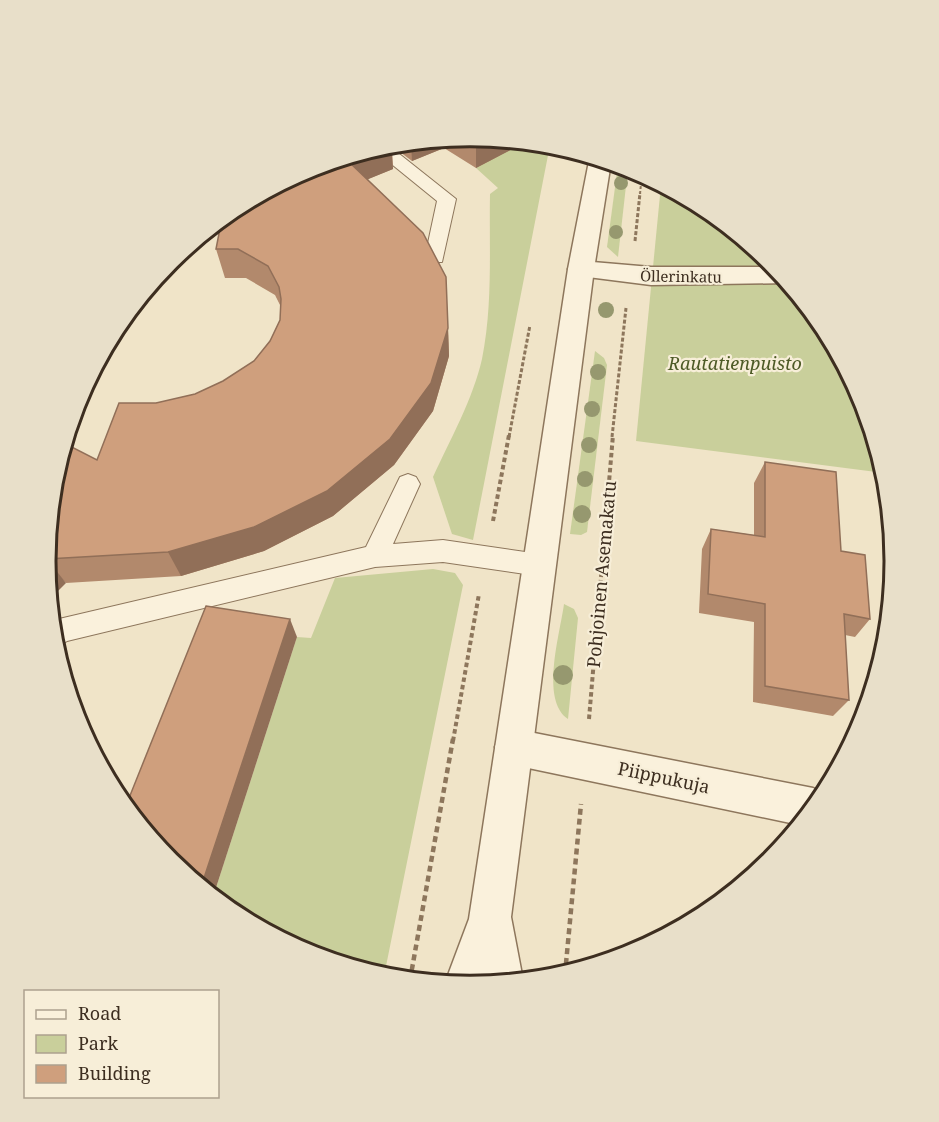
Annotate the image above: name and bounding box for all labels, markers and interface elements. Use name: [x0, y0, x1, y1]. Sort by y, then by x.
street label: Öllerinkatu: [640, 265, 723, 287]
park label: Rautatienpuisto: [667, 351, 802, 375]
street label: Pohjoinen Asemakatu: [581, 479, 621, 669]
street label: Piippukuja: [616, 756, 712, 798]
legend: [24, 990, 219, 1098]
text: Road: [78, 1001, 121, 1025]
text: Park: [78, 1031, 118, 1055]
text: Building: [78, 1061, 151, 1085]

